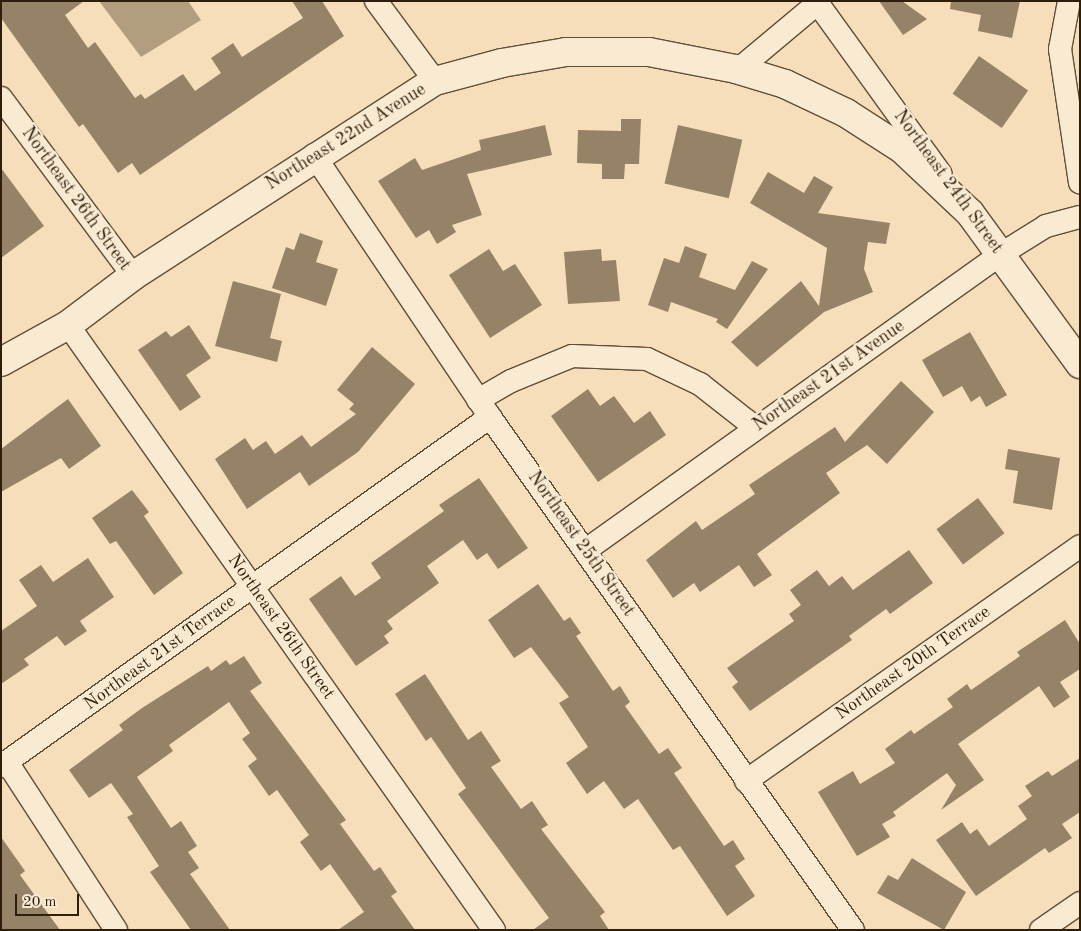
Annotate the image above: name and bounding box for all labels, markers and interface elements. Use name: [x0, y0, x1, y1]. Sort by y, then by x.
street label: Northeast 22nd Avenue: [262, 79, 430, 195]
street label: Northeast 24th Street: [889, 106, 1007, 258]
street label: Northeast 26th Street: [17, 123, 135, 275]
street label: Northeast 21st Avenue: [749, 316, 909, 436]
street label: Northeast 25th Street: [523, 467, 639, 621]
street label: Northeast 26th Street: [223, 550, 339, 704]
street label: Northeast 21st Terrace: [80, 591, 240, 715]
street label: Northeast 20th Terrace: [831, 601, 995, 725]
scale bar: [18, 884, 81, 916]
text: 20 m: [23, 895, 57, 910]

